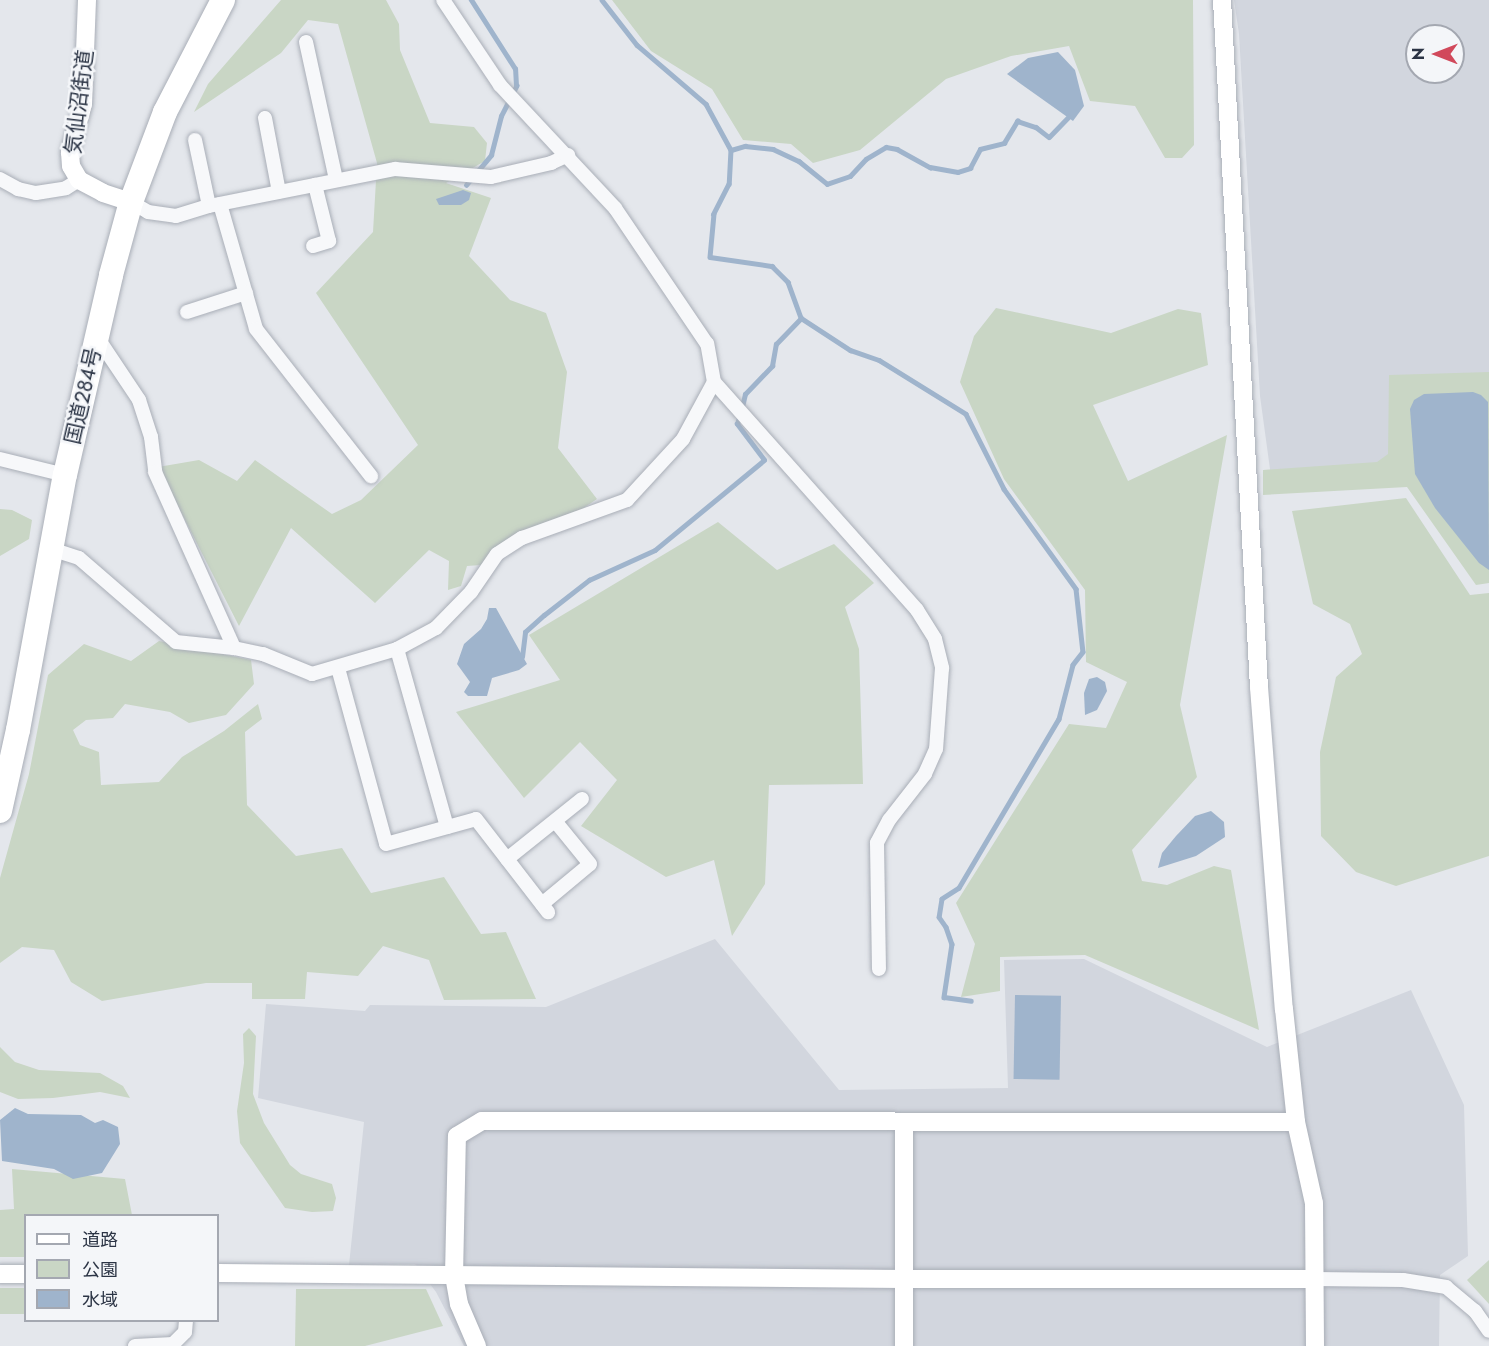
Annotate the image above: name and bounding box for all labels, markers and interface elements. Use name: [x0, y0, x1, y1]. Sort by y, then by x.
north arrow: [1405, 24, 1465, 84]
street label: 気仙沼街道: [60, 48, 98, 156]
text: N: [1407, 48, 1430, 60]
street label: 国道284号: [60, 345, 106, 447]
legend: [24, 1214, 219, 1322]
text: 道路: [82, 1227, 118, 1253]
text: 公園: [82, 1257, 118, 1283]
text: 水域: [82, 1287, 118, 1313]

